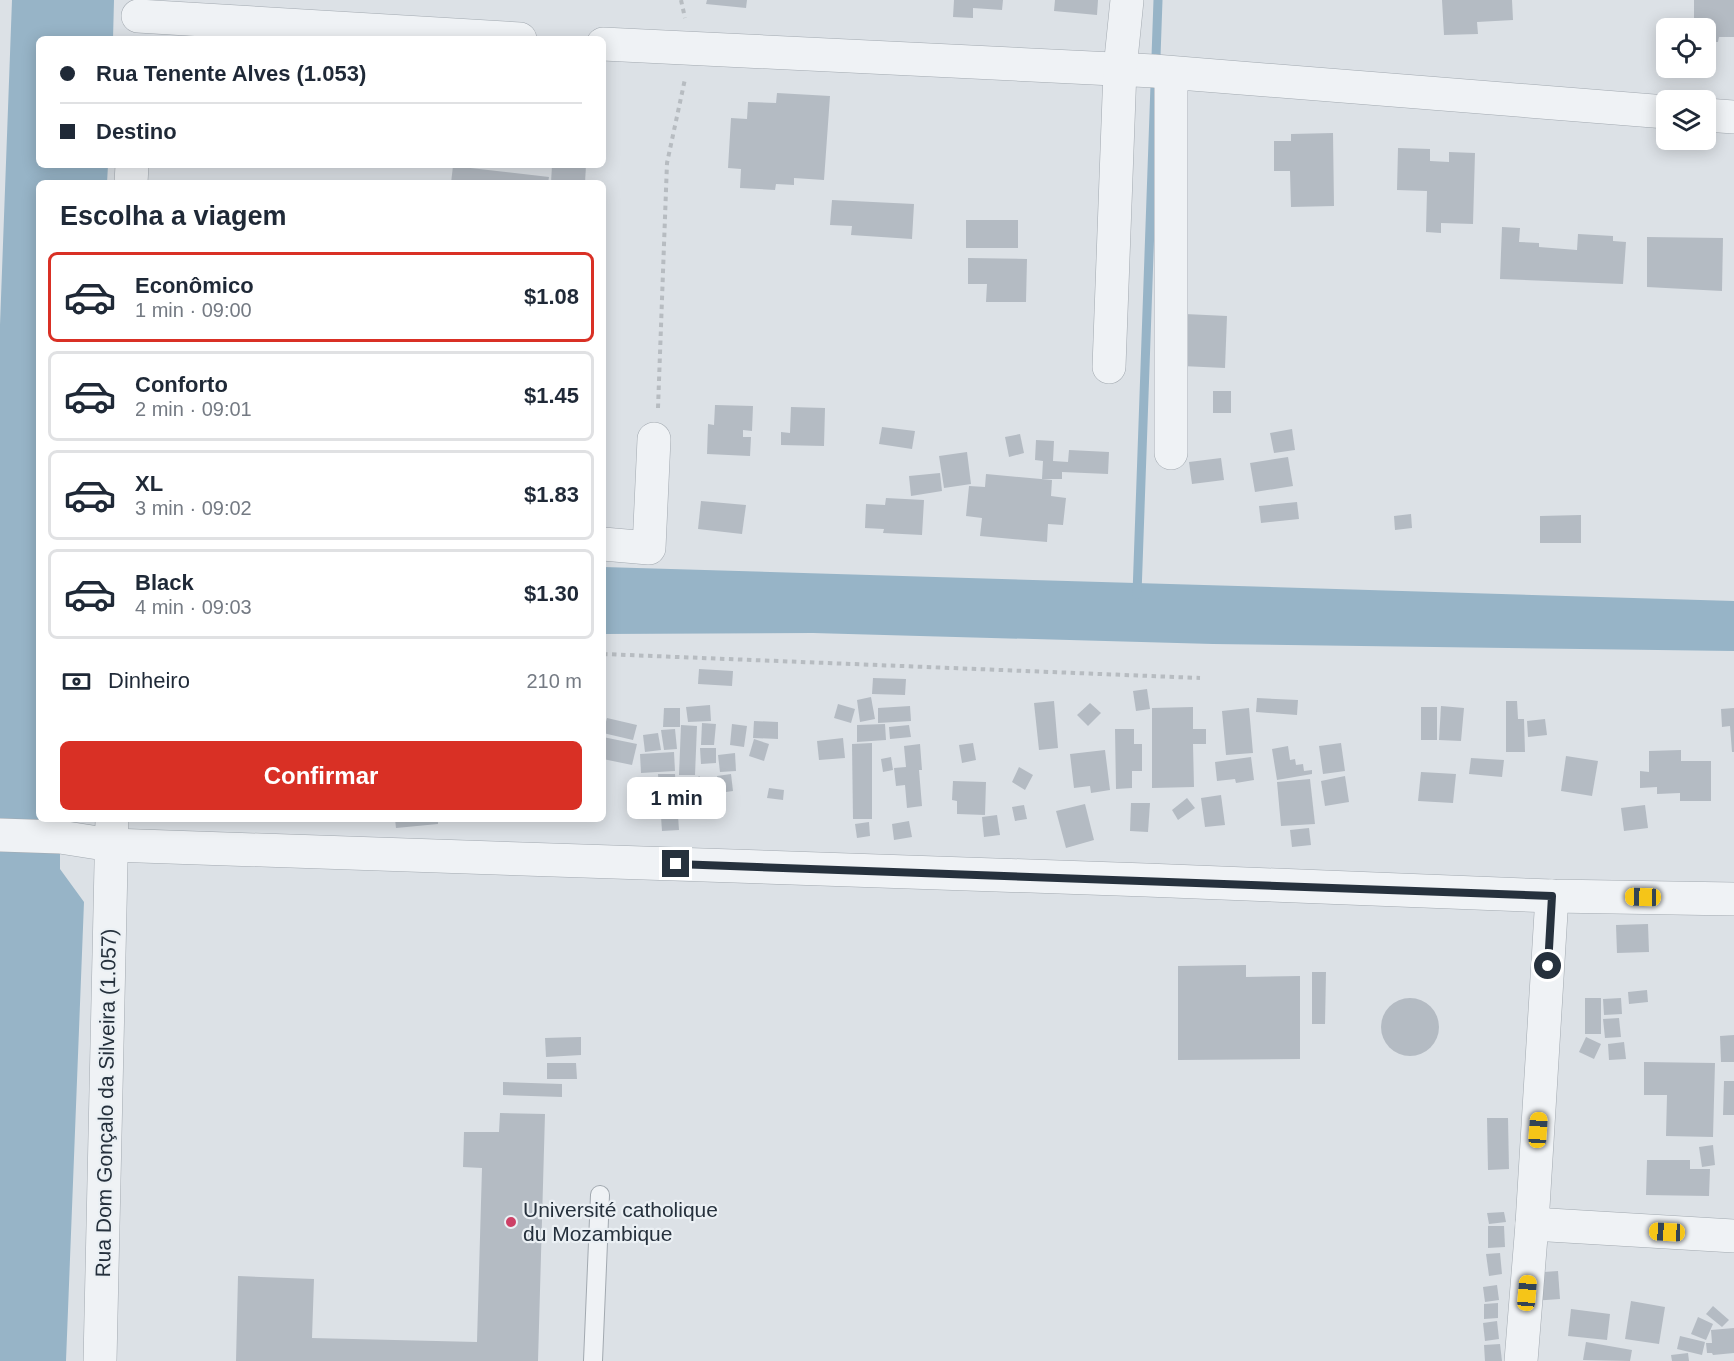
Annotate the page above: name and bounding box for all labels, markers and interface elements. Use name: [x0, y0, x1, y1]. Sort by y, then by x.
map controls: [1656, 18, 1716, 150]
button: locate: [1656, 18, 1716, 78]
text: Rua Tenente Alves (1.053): [96, 61, 366, 86]
button: layers: [1656, 90, 1716, 150]
text: Destino: [96, 119, 177, 144]
text: Escolha a viagem: [60, 201, 287, 231]
icon: car: [63, 270, 117, 324]
text: Econômico: [135, 273, 254, 298]
text: $1.08: [524, 284, 579, 309]
text: 1 min · 09:00: [135, 299, 252, 321]
icon: car: [63, 369, 117, 423]
text: Conforto: [135, 372, 228, 397]
text: $1.45: [524, 383, 579, 408]
text: 2 min · 09:01: [135, 398, 252, 420]
icon: car: [63, 468, 117, 522]
text: XL: [135, 471, 163, 496]
text: $1.83: [524, 482, 579, 507]
text: 3 min · 09:02: [135, 497, 252, 519]
icon: car: [63, 567, 117, 621]
text: Black: [135, 570, 194, 595]
text: $1.30: [524, 581, 579, 606]
text: 4 min · 09:03: [135, 596, 252, 618]
icon: cash: [60, 665, 93, 698]
text: Dinheiro: [108, 668, 190, 693]
text: 210 m: [526, 670, 582, 692]
button: Confirmar: [60, 741, 582, 810]
callout: 1 min: [626, 777, 726, 819]
text: 1 min: [650, 787, 703, 809]
route end: [662, 850, 689, 877]
car: [1625, 888, 1661, 906]
street label: Rua Dom Gonçalo da Silveira (1.057): [91, 928, 120, 1278]
route start: [1534, 952, 1561, 979]
car: [1528, 1111, 1548, 1149]
place label: Université catholique du Mozambique: [523, 1198, 718, 1245]
marker: Université catholique du Mozambique: [504, 1215, 518, 1229]
car: [1649, 1222, 1685, 1242]
car: [1516, 1274, 1538, 1312]

